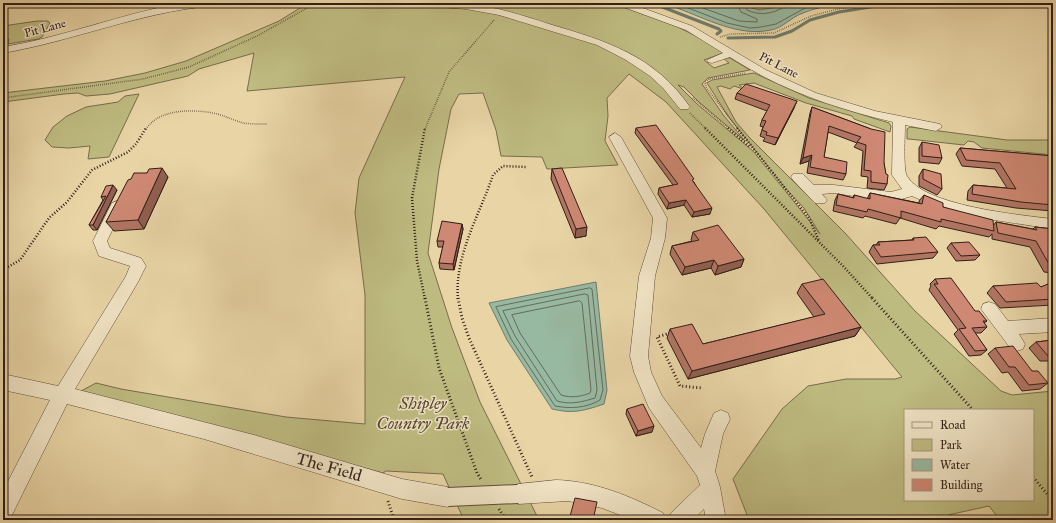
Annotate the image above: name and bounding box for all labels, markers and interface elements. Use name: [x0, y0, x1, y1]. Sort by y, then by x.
street label: Pit Lane: [23, 16, 67, 40]
street label: Pit Lane: [757, 49, 801, 81]
park label: Shipley Country Park: [376, 393, 470, 434]
legend: [904, 409, 1034, 501]
text: Road: [940, 418, 966, 432]
text: Park: [940, 438, 962, 452]
street label: The Field: [294, 448, 365, 487]
text: Water: [940, 458, 970, 472]
text: Building: [940, 478, 983, 493]

